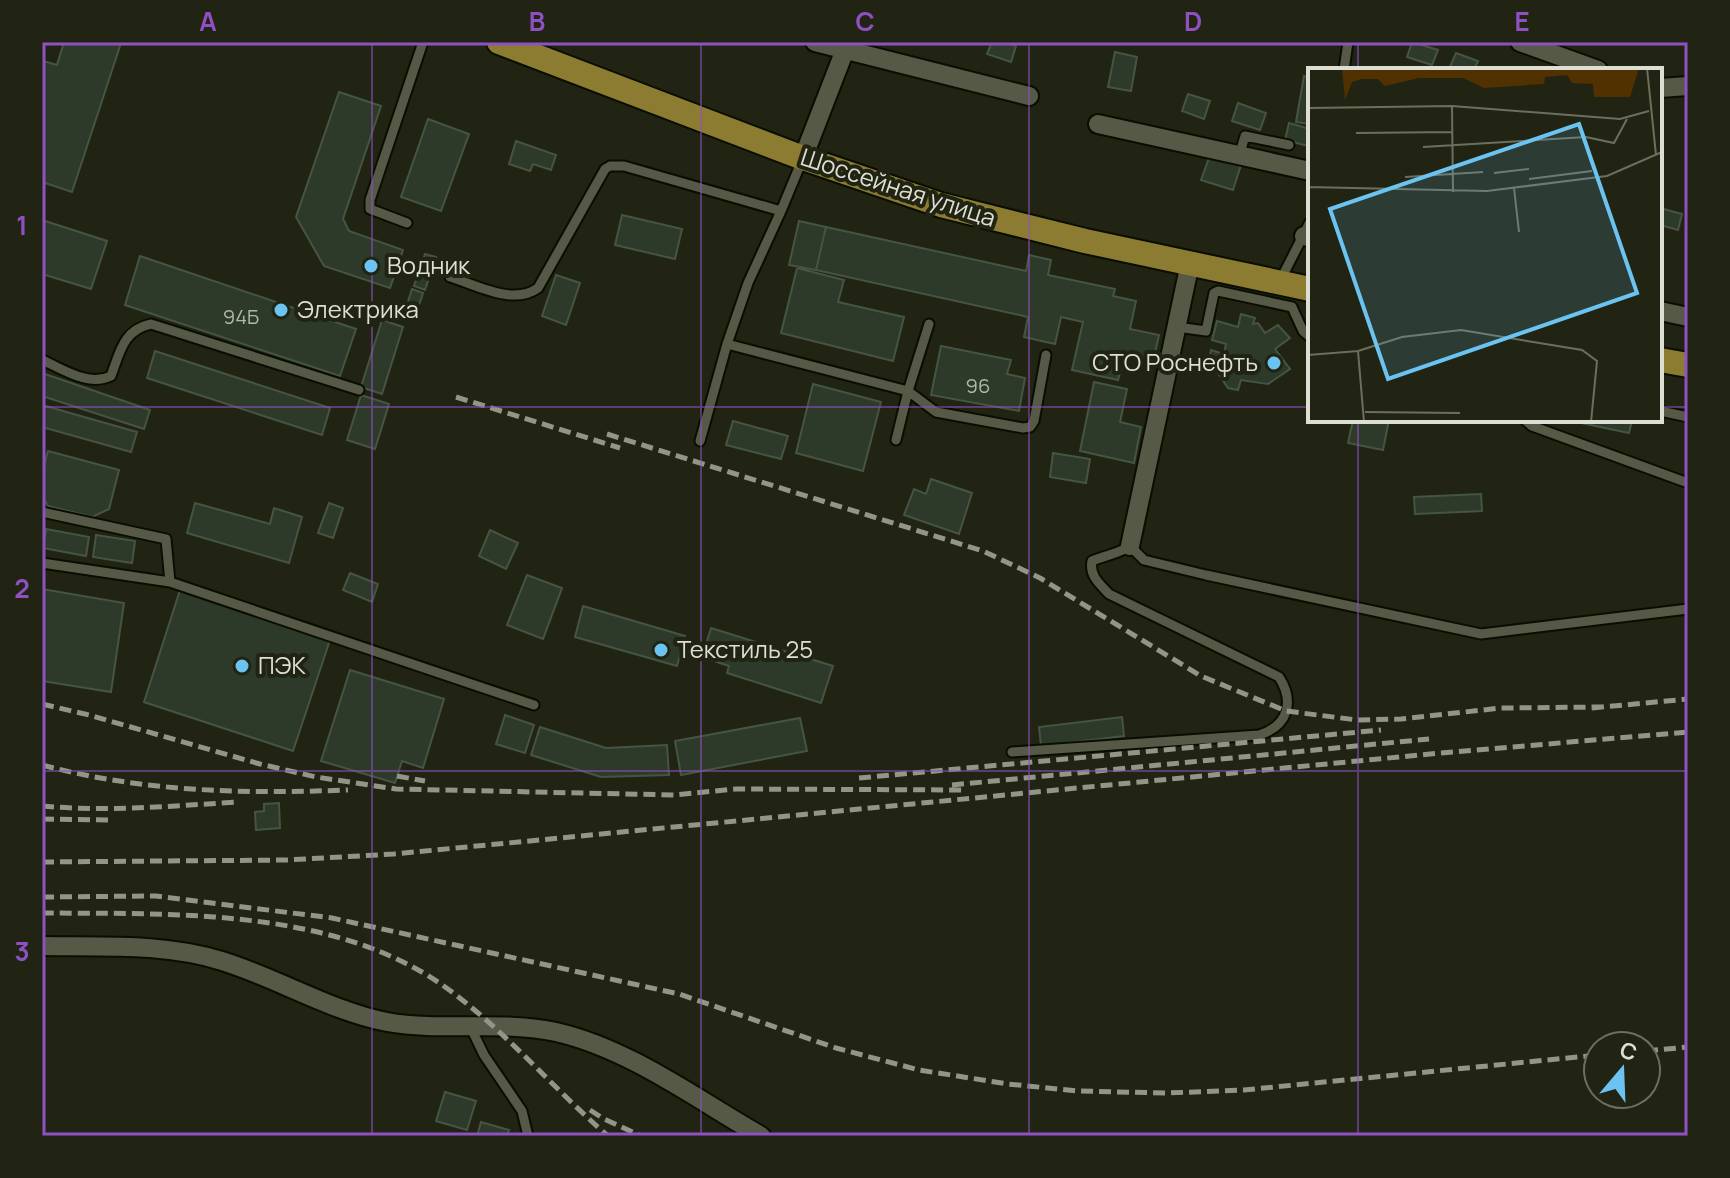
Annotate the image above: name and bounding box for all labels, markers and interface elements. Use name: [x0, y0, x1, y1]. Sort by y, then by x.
text: A: [199, 3, 217, 39]
text: B: [529, 3, 545, 39]
text: C: [855, 3, 875, 39]
text: D: [1184, 3, 1202, 39]
text: E: [1514, 3, 1530, 39]
inset map: [1308, 68, 1662, 422]
street label: Шоссейная улица: [797, 139, 1000, 234]
text: 1: [16, 207, 28, 243]
place label: Водник: [387, 248, 471, 281]
marker: Водник: [362, 257, 380, 275]
place label: Электрика: [297, 292, 419, 325]
marker: Электрика: [272, 301, 290, 319]
house number: 94Б: [223, 303, 259, 330]
place label: СТО Роснефть: [1092, 345, 1258, 378]
marker: СТО Роснефть: [1265, 354, 1283, 372]
house number: 96: [966, 372, 990, 399]
text: 2: [14, 570, 30, 606]
place label: Текстиль 25: [677, 632, 813, 665]
marker: Текстиль 25: [652, 641, 670, 659]
place label: ПЭК: [258, 648, 306, 681]
marker: ПЭК: [233, 657, 251, 675]
text: 3: [14, 933, 30, 969]
north arrow: [1582, 1030, 1662, 1110]
text: С: [1616, 1034, 1641, 1068]

